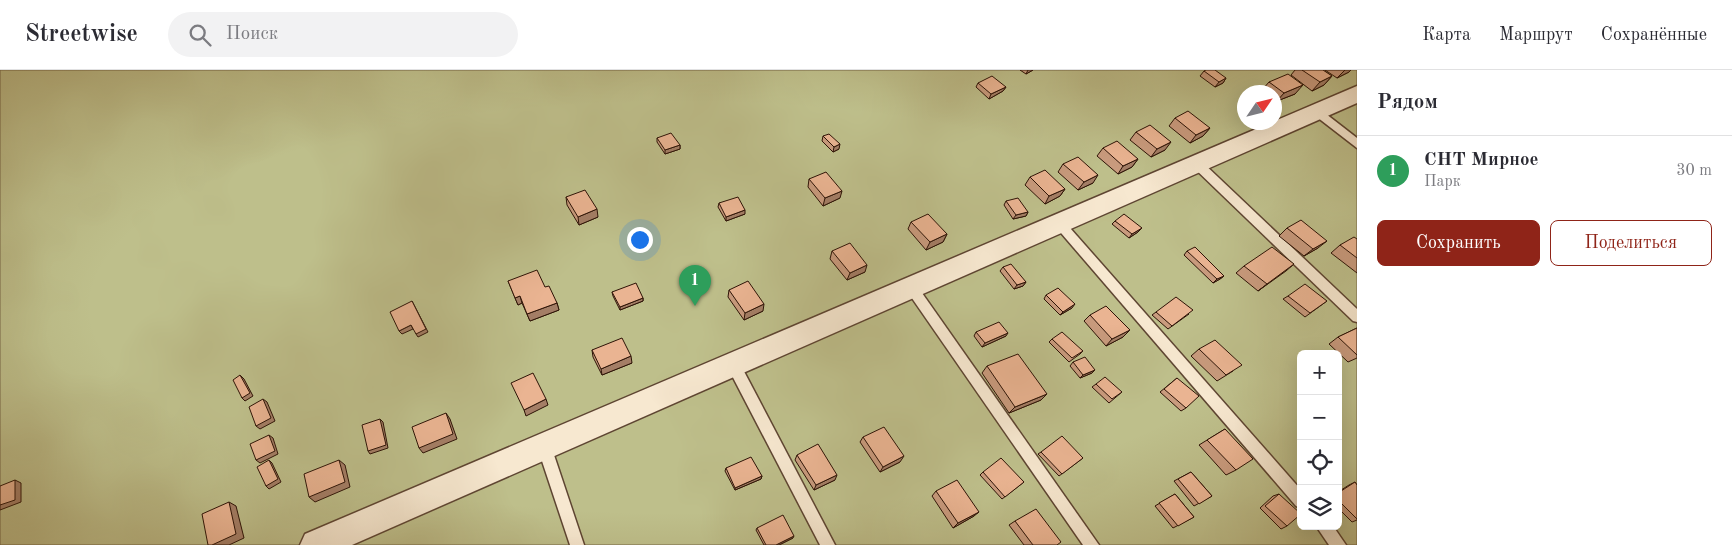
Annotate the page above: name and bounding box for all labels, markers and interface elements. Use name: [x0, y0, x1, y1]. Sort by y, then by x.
search box: [168, 12, 518, 57]
icon: search: [186, 21, 214, 49]
text: Streetwise: [25, 23, 138, 47]
text: Поиск: [226, 25, 278, 44]
text: Карта: [1422, 26, 1471, 44]
text: Маршрут: [1499, 26, 1573, 44]
text: Сохранённые: [1601, 26, 1707, 44]
north arrow: [1237, 85, 1282, 130]
text: Рядом: [1377, 92, 1438, 113]
text: СНТ Мирное: [1424, 151, 1539, 170]
text: 1: [1388, 163, 1398, 179]
text: 30 m: [1676, 163, 1712, 179]
text: Парк: [1424, 174, 1461, 190]
button: Сохранить: [1377, 220, 1540, 266]
button: Поделиться: [1550, 220, 1712, 266]
your location: [627, 227, 653, 253]
pin: 1: [679, 265, 711, 306]
map controls: [1297, 350, 1342, 530]
button: +: [1297, 350, 1342, 395]
button: −: [1297, 395, 1342, 440]
button: locate: [1297, 440, 1342, 485]
button: layers: [1297, 485, 1342, 530]

